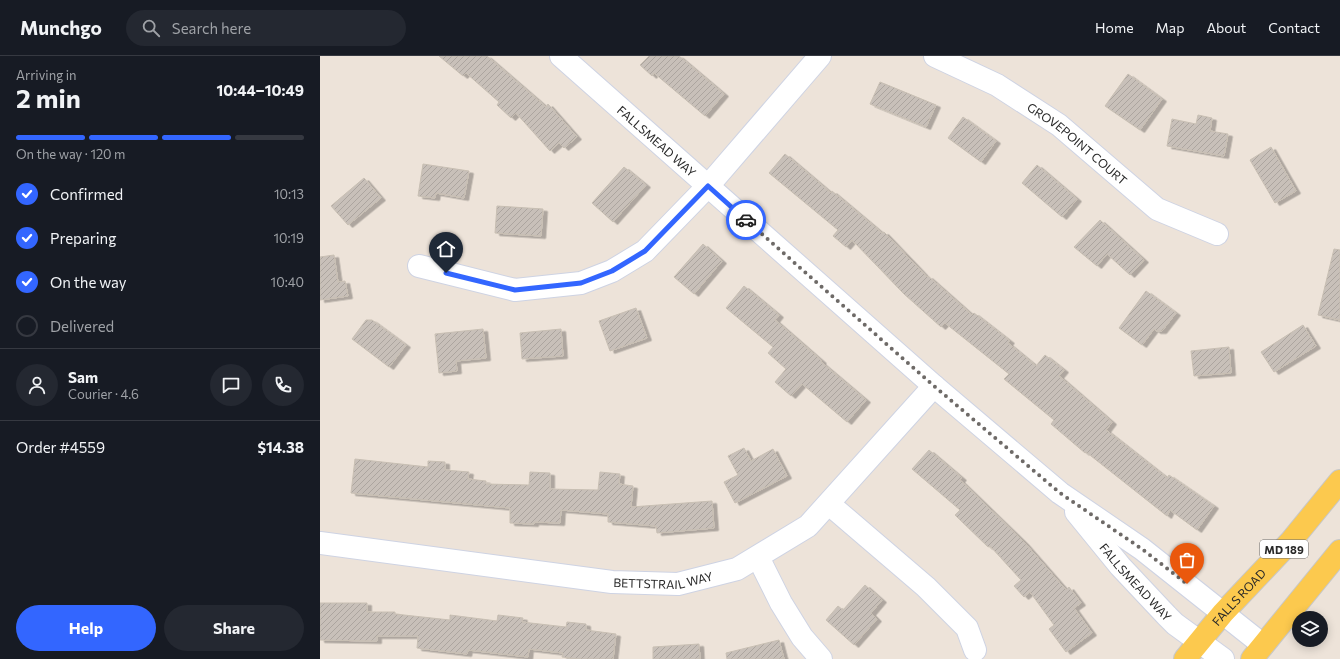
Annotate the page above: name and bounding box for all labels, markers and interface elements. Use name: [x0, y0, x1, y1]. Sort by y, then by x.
search box: [126, 10, 406, 46]
text: Munchgo: [20, 16, 102, 39]
icon: search: [140, 17, 162, 39]
text: Search here: [172, 19, 251, 37]
text: Home: [1095, 19, 1134, 36]
text: Map: [1156, 19, 1184, 36]
text: About: [1206, 19, 1246, 36]
text: Contact: [1268, 19, 1320, 36]
text: Arriving in: [16, 67, 76, 83]
text: 10:44–10:49: [216, 81, 304, 99]
text: 2 min: [16, 82, 81, 113]
street label: GROVEPOINT COURT: [1025, 100, 1130, 188]
street label: FALLSMEAD WAY: [615, 102, 699, 179]
text: On the way · 120 m: [16, 146, 125, 162]
icon: check: [16, 183, 38, 205]
text: Confirmed: [50, 185, 123, 203]
text: 10:13: [274, 186, 304, 202]
courier: [726, 200, 766, 240]
icon: car: [735, 209, 757, 231]
icon: check: [16, 227, 38, 249]
text: Preparing: [50, 229, 116, 247]
text: 10:19: [273, 230, 304, 246]
pin: [429, 232, 463, 273]
icon: home: [435, 238, 457, 260]
icon: check: [16, 271, 38, 293]
text: On the way: [50, 273, 127, 291]
text: 10:40: [271, 274, 304, 290]
text: Delivered: [50, 317, 114, 335]
button: person: [16, 364, 58, 406]
button: chat: [210, 364, 252, 406]
button: phone: [262, 364, 304, 406]
text: Sam: [68, 368, 98, 386]
text: Courier · 4.6: [68, 386, 139, 402]
text: Order #4559: [16, 438, 105, 456]
text: $14.38: [257, 438, 304, 456]
street label: FALLSMEAD WAY: [1097, 540, 1175, 624]
road number: MD 189: [1260, 540, 1308, 558]
pin: [1170, 543, 1204, 584]
icon: bag: [1176, 549, 1198, 571]
street label: FALLS ROAD: [1209, 566, 1268, 628]
street label: BETTSTRAIL WAY: [613, 568, 714, 591]
button: Help: [16, 605, 156, 651]
button: Share: [164, 605, 304, 651]
map controls: [1292, 611, 1328, 647]
button: layers: [1292, 611, 1328, 647]

